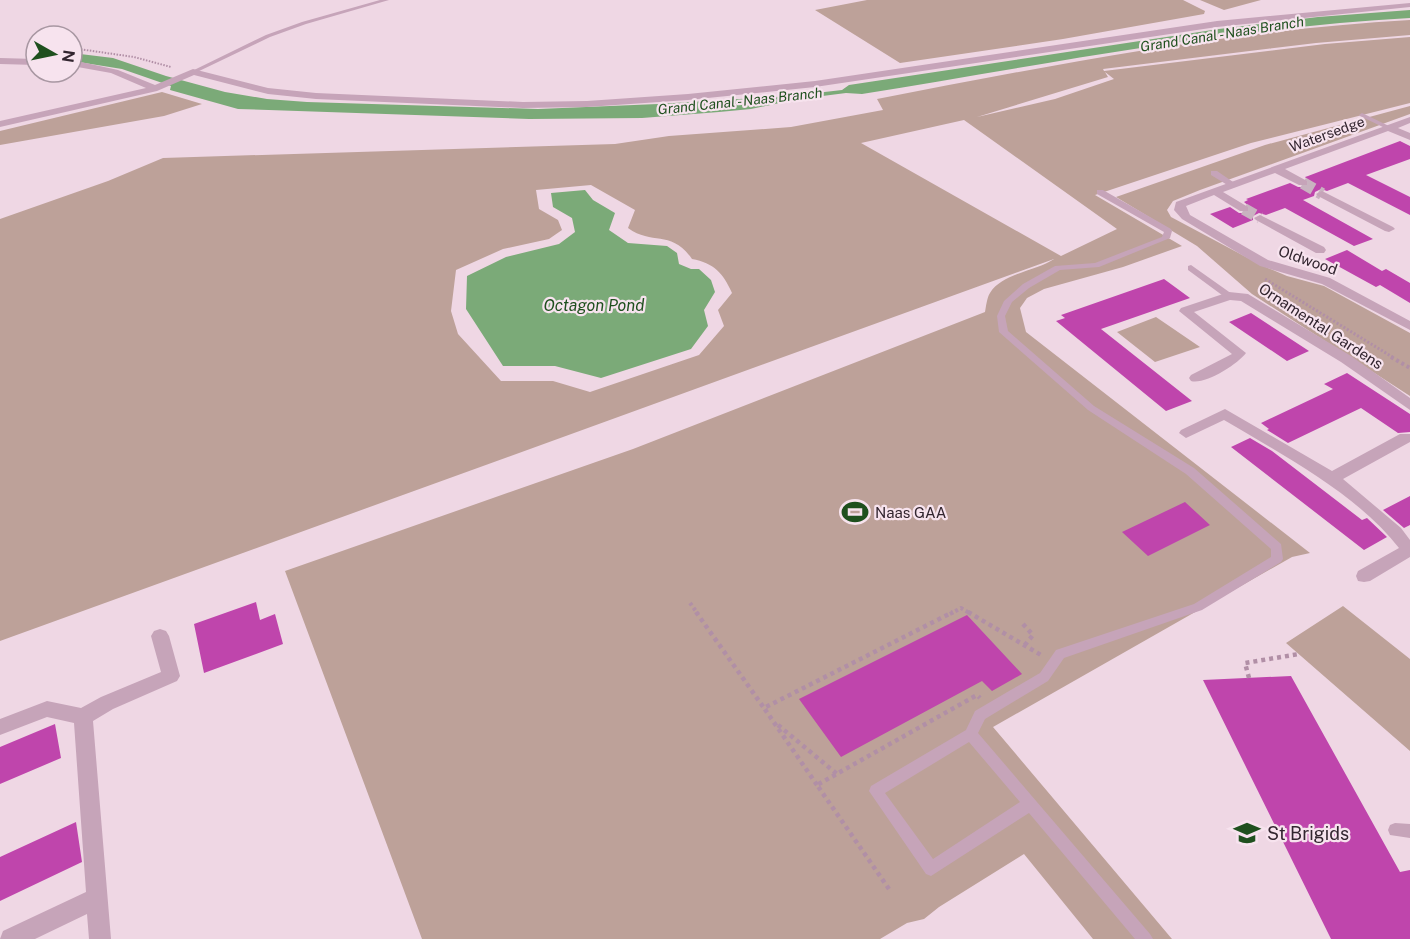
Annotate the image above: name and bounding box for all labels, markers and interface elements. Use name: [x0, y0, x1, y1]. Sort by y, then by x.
water label: Grand Canal - Naas Branch: [1139, 13, 1305, 55]
north arrow: [24, 24, 84, 84]
text: N: [58, 49, 79, 64]
water label: Grand Canal - Naas Branch: [657, 84, 823, 118]
street label: Watersedge: [1287, 113, 1367, 155]
street label: Oldwood: [1276, 242, 1340, 278]
street label: Ornamental Gardens: [1256, 280, 1386, 372]
water label: Octagon Pond: [544, 296, 645, 315]
sports icon: Naas GAA: [840, 497, 870, 527]
place label: Naas GAA: [875, 504, 947, 521]
school or university icon: St Brigids: [1232, 818, 1262, 848]
place label: St Brigids: [1267, 823, 1349, 844]

